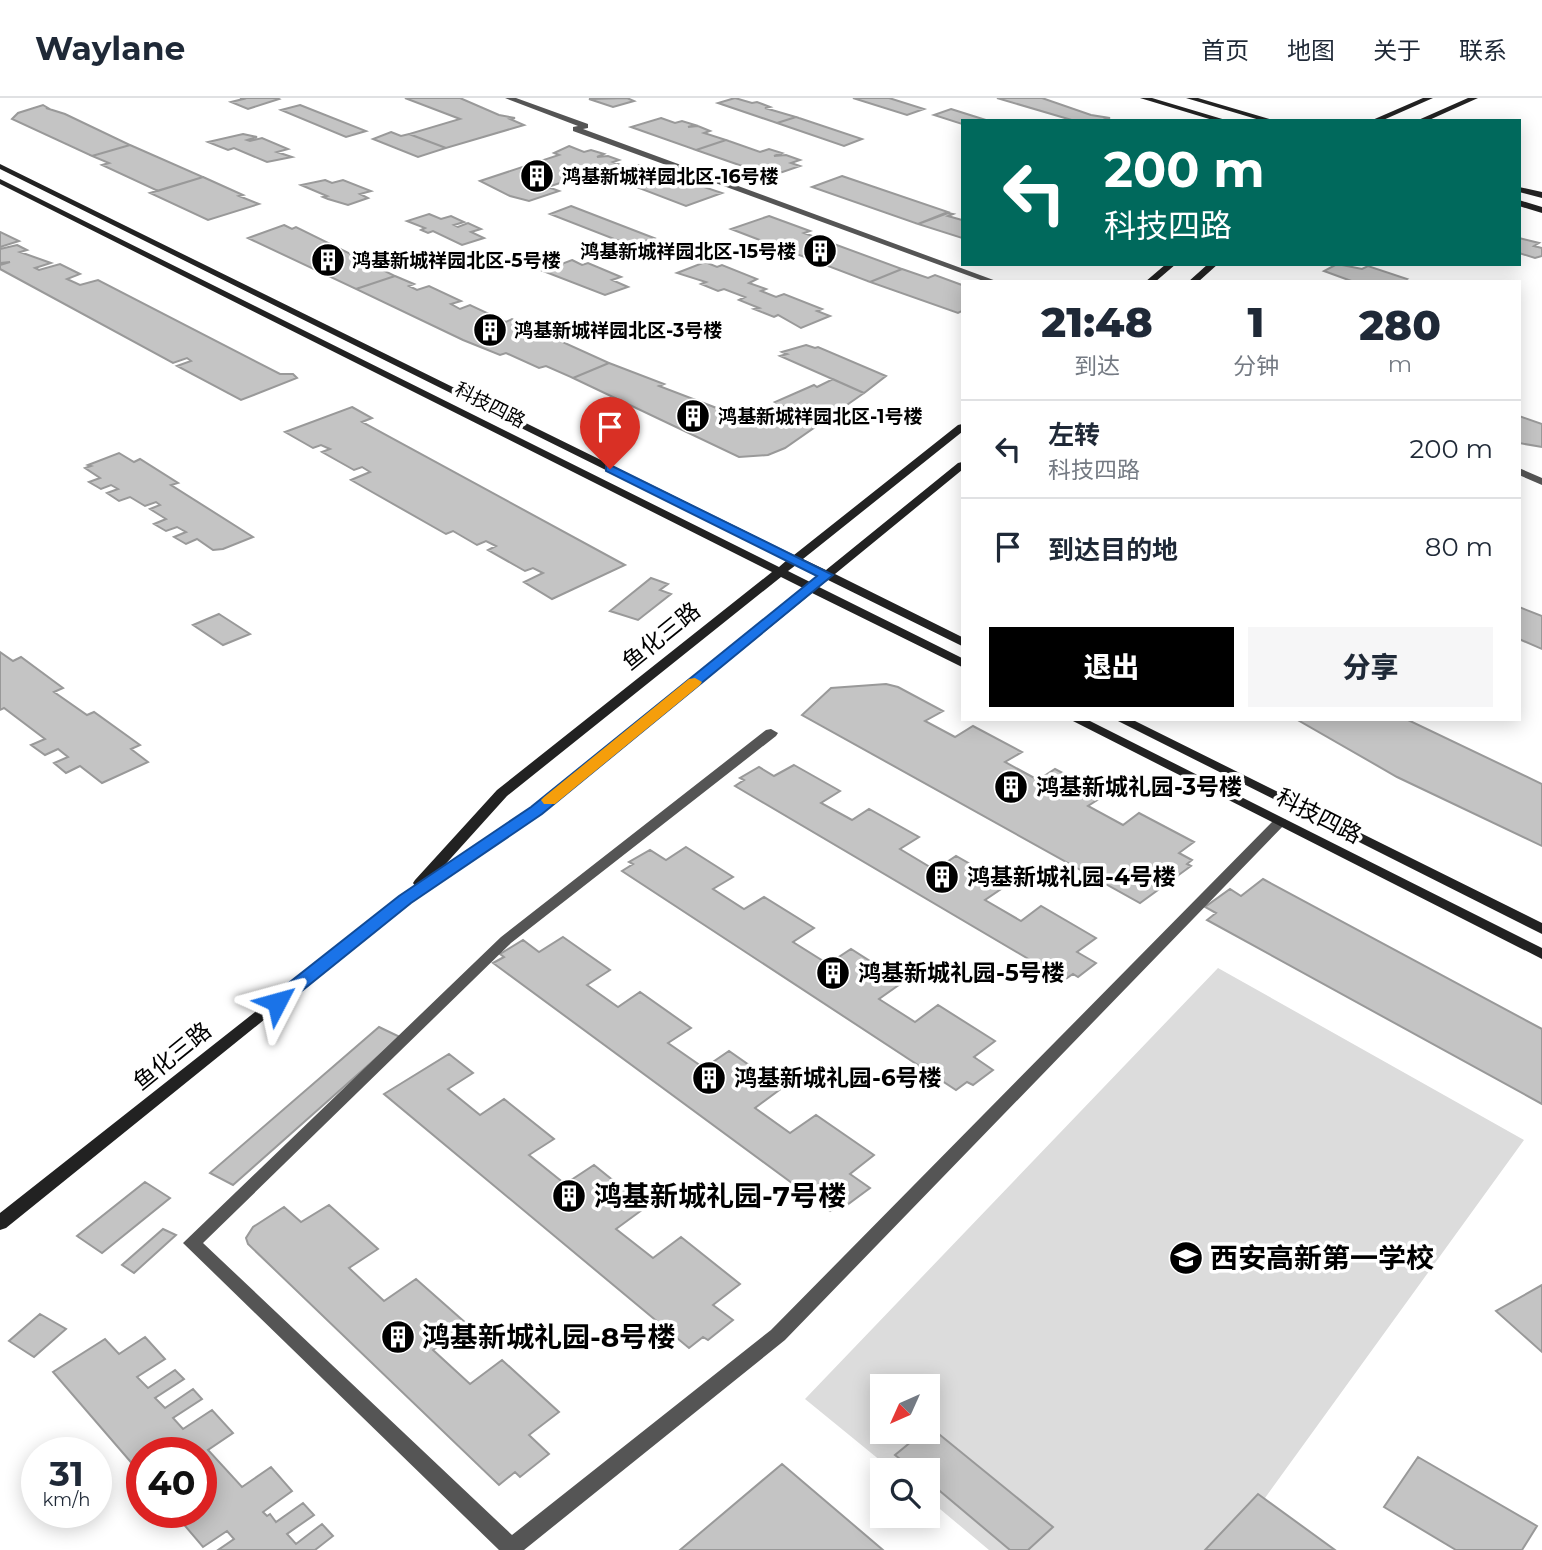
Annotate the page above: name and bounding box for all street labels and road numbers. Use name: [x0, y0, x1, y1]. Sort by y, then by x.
street label: 科技四路: [451, 377, 529, 433]
street label: 鱼化三路: [616, 596, 706, 676]
street label: 科技四路: [1272, 783, 1366, 849]
street label: 鱼化三路: [127, 1016, 217, 1096]

